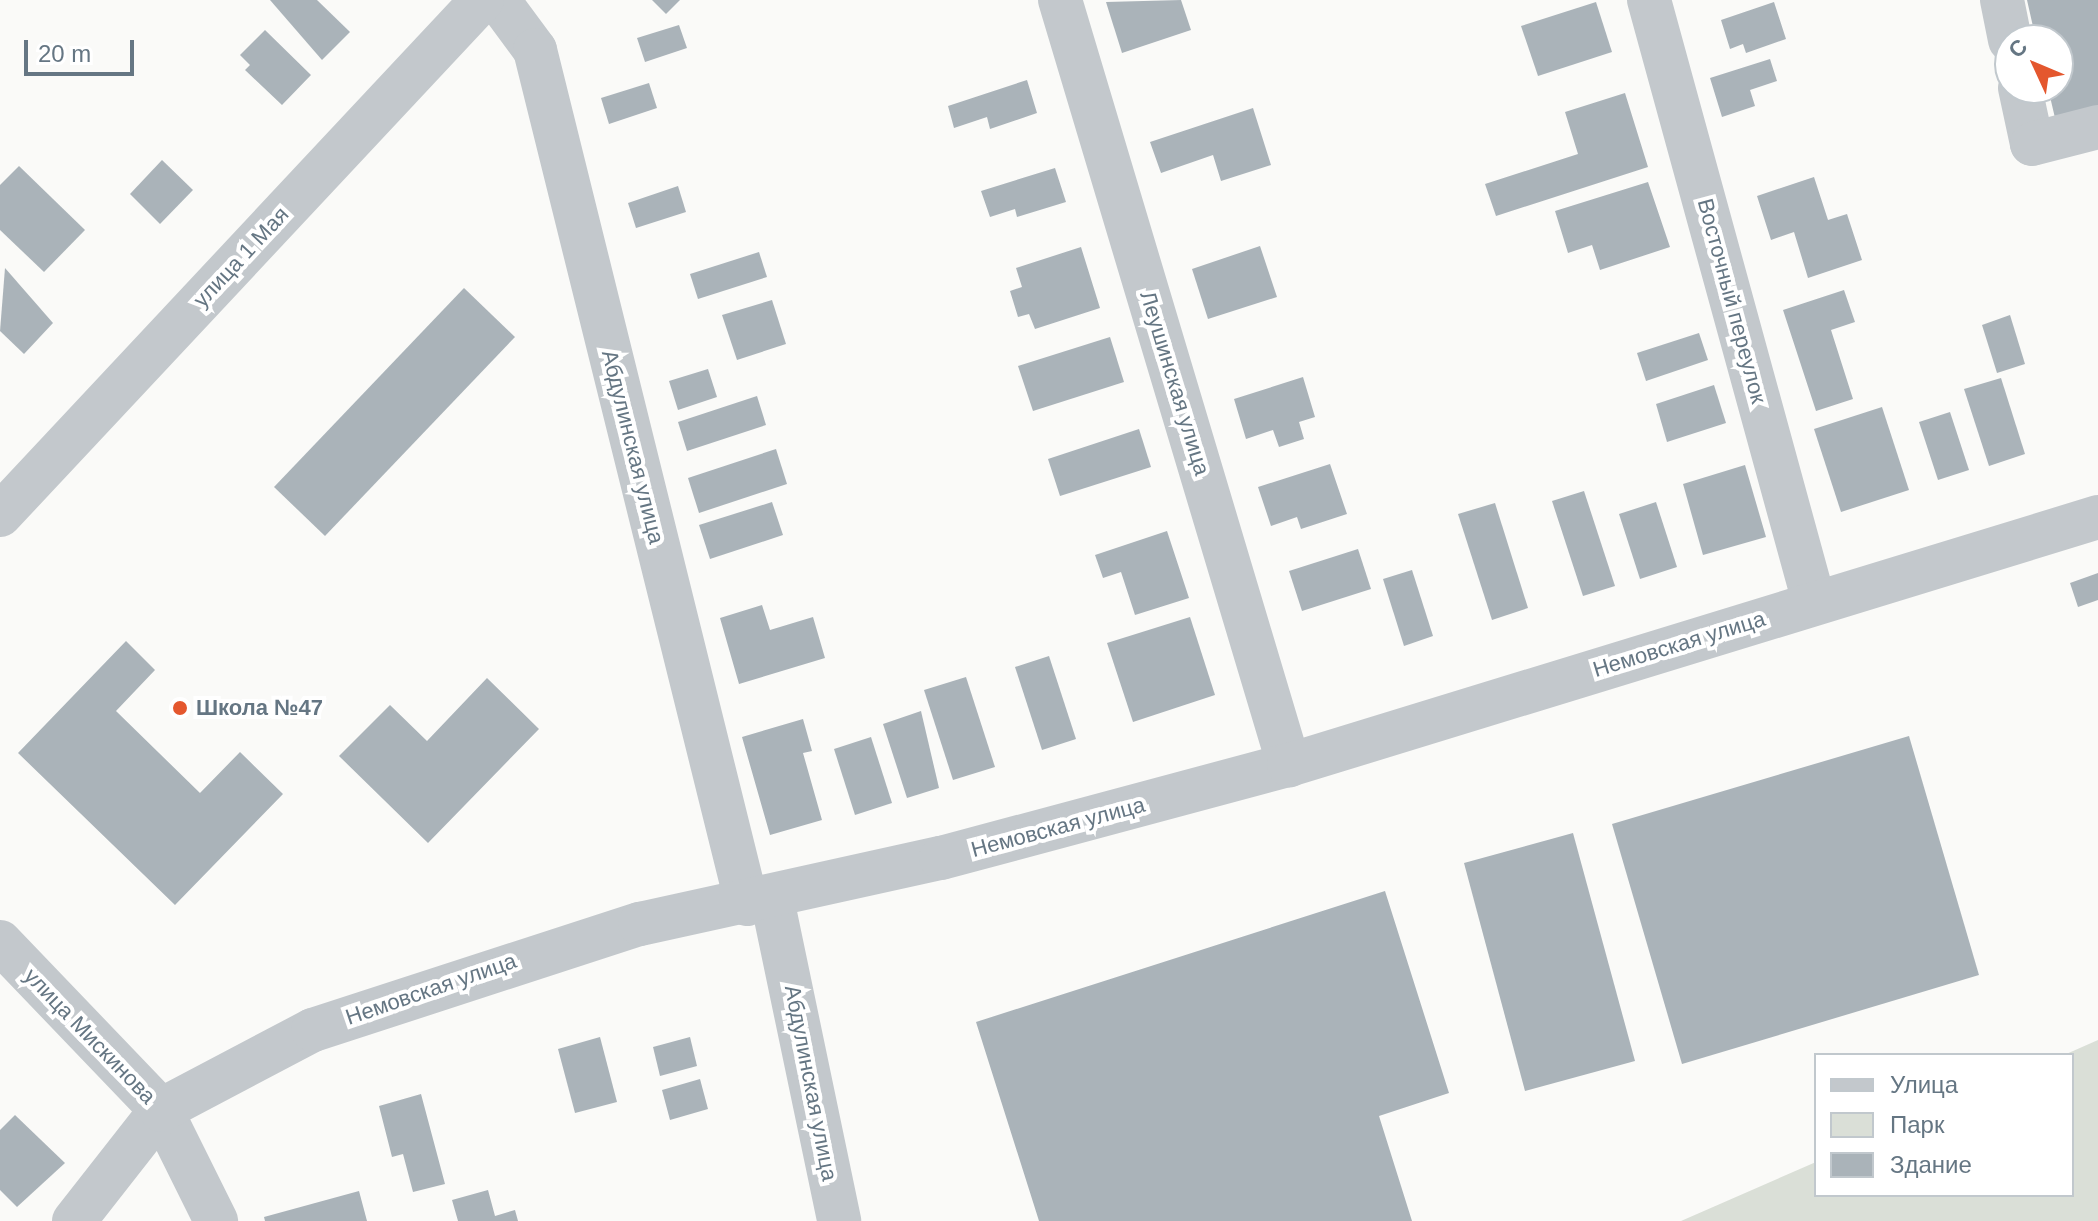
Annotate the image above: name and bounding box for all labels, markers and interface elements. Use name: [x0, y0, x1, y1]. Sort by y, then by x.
scale bar: [28, 24, 138, 74]
north arrow: [1994, 24, 2074, 104]
text: С: [2003, 34, 2032, 63]
text: 20 m: [38, 40, 91, 67]
street label: Восточный переулок: [1692, 196, 1772, 406]
street label: улица 1 Мая: [188, 201, 294, 313]
street label: Леушинская улица: [1134, 288, 1216, 478]
street label: Абдулинская улица: [596, 347, 670, 547]
street label: Немовская улица: [1590, 605, 1768, 683]
place label: Школа №47: [196, 695, 323, 721]
marker: Школа №47: [171, 699, 189, 717]
street label: Немовская улица: [968, 791, 1148, 863]
street label: Немовская улица: [342, 947, 520, 1031]
street label: улица Мискинова: [19, 963, 161, 1109]
street label: Абдулинская улица: [779, 983, 843, 1183]
legend: [1814, 1053, 2074, 1197]
text: Улица: [1890, 1071, 1958, 1098]
text: Парк: [1890, 1111, 1944, 1138]
text: Здание: [1890, 1151, 1972, 1178]

